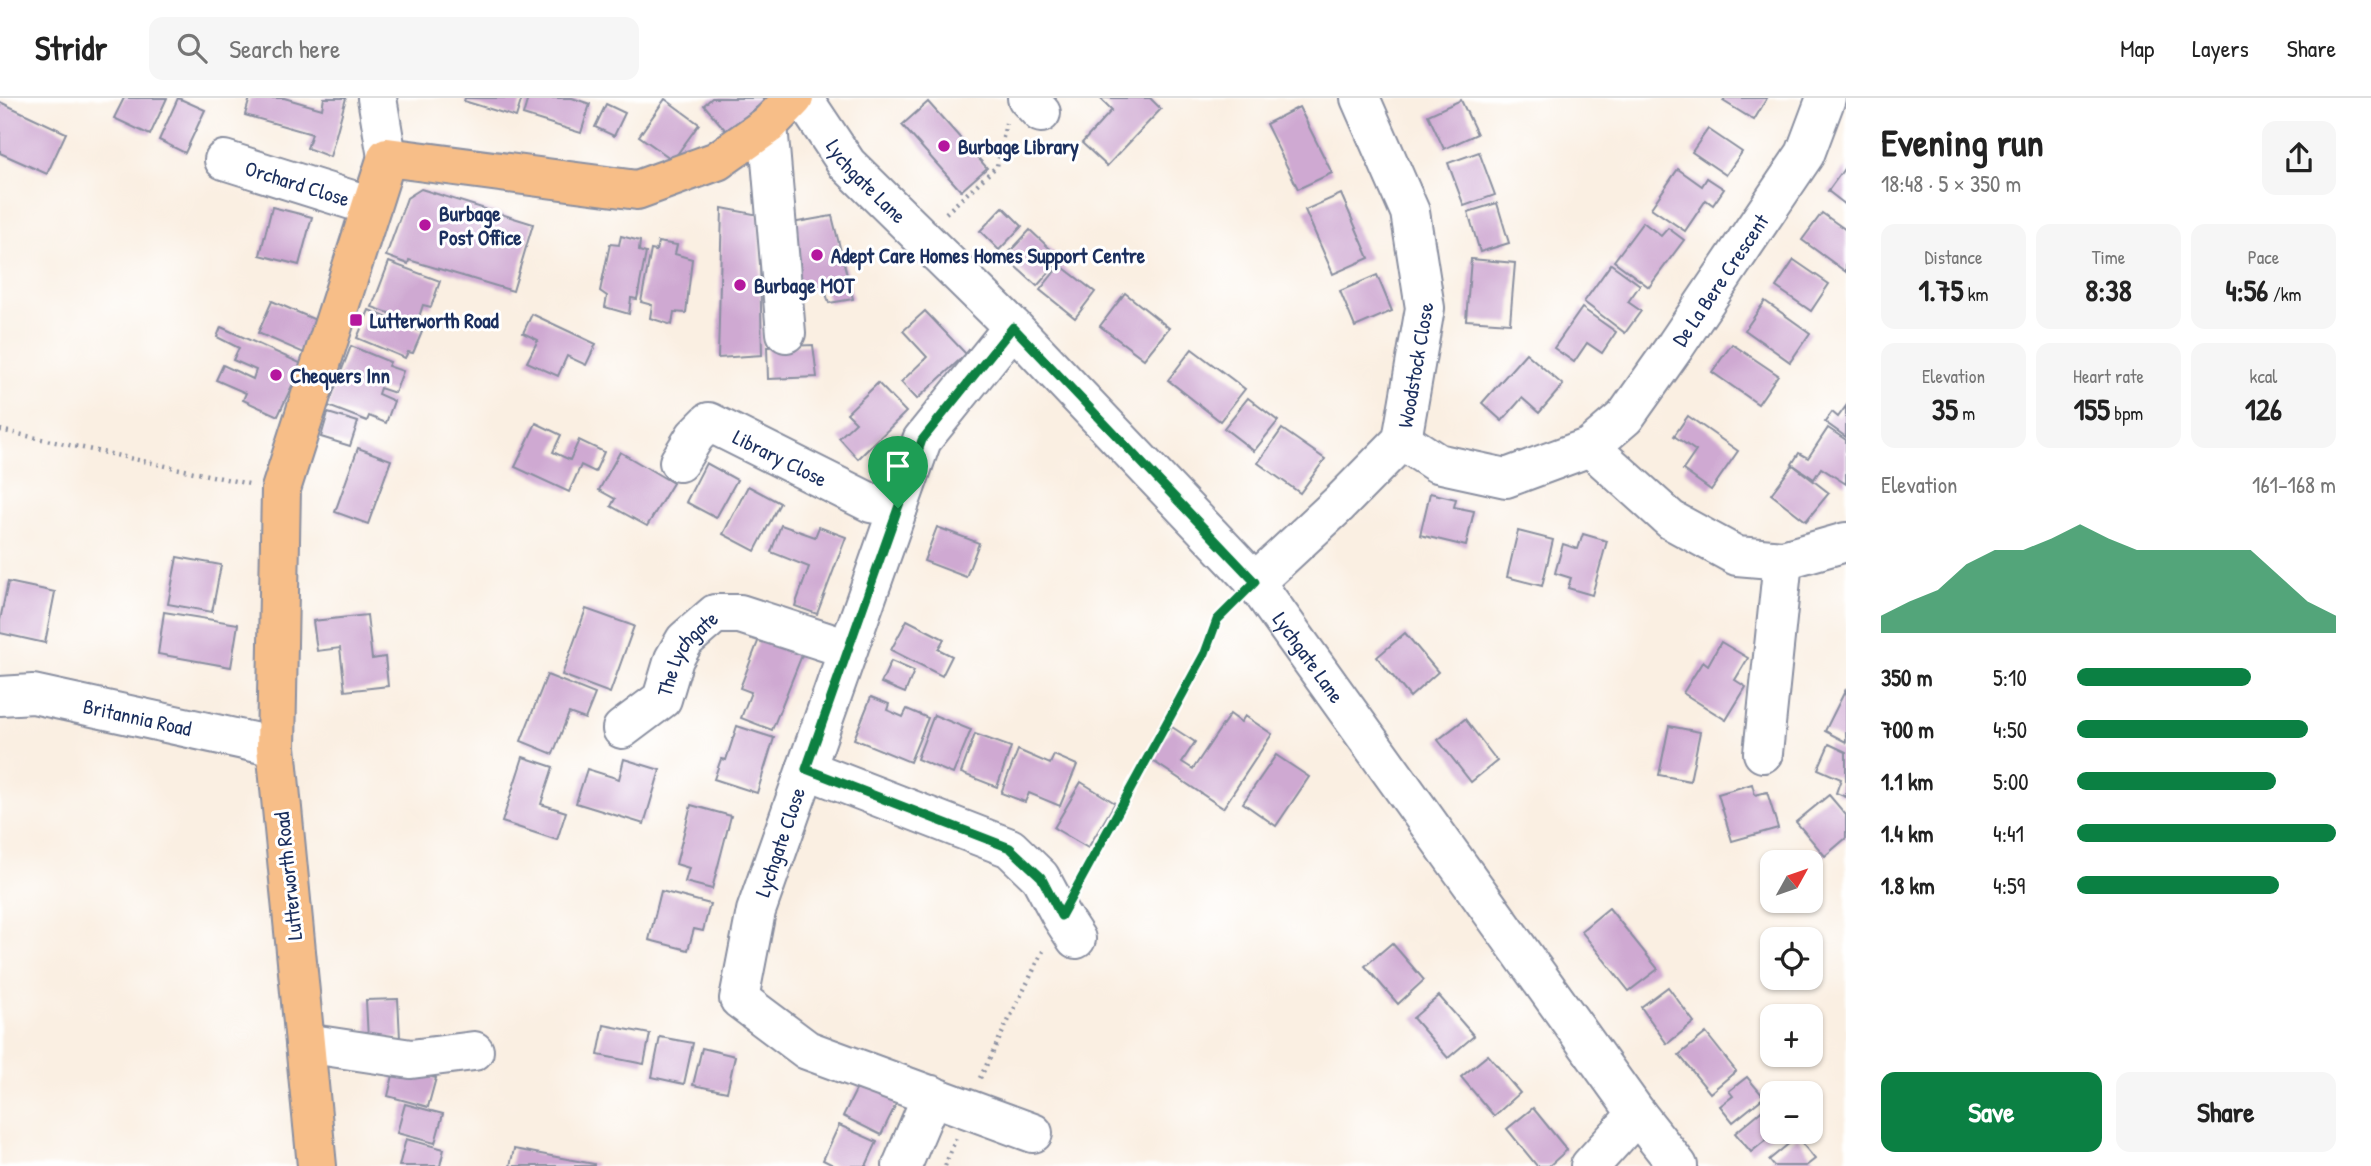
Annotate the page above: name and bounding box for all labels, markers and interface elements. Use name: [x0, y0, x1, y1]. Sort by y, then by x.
search box: [149, 17, 639, 80]
text: Stridr: [35, 26, 107, 70]
icon: search: [173, 29, 211, 67]
text: Search here: [229, 31, 340, 66]
text: Map: [2120, 32, 2154, 64]
text: Layers: [2192, 32, 2249, 64]
text: Share: [2287, 32, 2336, 64]
text: Evening run: [1881, 116, 2044, 168]
button: share: [2262, 121, 2336, 195]
place label: Burbage Library: [958, 132, 1079, 162]
street label: Lychgate Lane: [820, 133, 913, 229]
marker: Burbage Library: [936, 138, 952, 154]
street label: Orchard Close: [242, 153, 353, 213]
text: 18:48 · 5 × 350 m: [1881, 168, 2021, 199]
place label: Burbage Post Office: [439, 199, 522, 252]
street label: De La Bere Crescent: [1665, 207, 1775, 352]
marker: Burbage Post Office: [417, 217, 433, 233]
place label: Adept Care Homes Homes Support Centre: [831, 241, 1146, 271]
text: Distance: [1924, 244, 1983, 270]
text: Time: [2092, 244, 2125, 270]
text: Pace: [2248, 244, 2279, 270]
marker: Adept Care Homes Homes Support Centre: [809, 247, 825, 263]
text: 1.75: [1918, 270, 1963, 310]
text: 8:38: [2085, 270, 2132, 310]
text: 4:56: [2225, 270, 2268, 310]
place label: Burbage MOT: [754, 271, 856, 301]
marker: Burbage MOT: [732, 277, 748, 293]
text: km: [1963, 281, 1989, 307]
text: /km: [2268, 281, 2302, 307]
street label: Woodstock Close: [1390, 301, 1440, 430]
place label: Lutterworth Road: [370, 306, 499, 335]
marker: Lutterworth Road: [348, 312, 364, 328]
place label: Chequers Inn: [290, 361, 390, 391]
text: Elevation: [1922, 363, 1985, 389]
text: Heart rate: [2073, 363, 2144, 389]
text: kcal: [2250, 363, 2277, 389]
marker: Chequers Inn: [268, 367, 284, 383]
text: 35: [1932, 389, 1958, 429]
text: 155: [2074, 389, 2110, 429]
text: 126: [2245, 389, 2282, 429]
text: m: [1958, 400, 1975, 426]
text: bpm: [2110, 400, 2143, 426]
street label: Library Close: [728, 422, 832, 493]
pin: [868, 436, 928, 508]
icon: arrive: [879, 447, 917, 485]
text: Elevation: [1881, 469, 1957, 500]
text: 161–168 m: [2252, 469, 2336, 500]
street label: The Lychgate: [649, 604, 724, 700]
street label: Lychgate Lane: [1266, 606, 1352, 708]
text: 350 m: [1881, 662, 1932, 693]
text: 5:10: [1993, 662, 2027, 693]
street label: Britannia Road: [81, 691, 194, 743]
text: 700 m: [1881, 714, 1934, 745]
text: 4:50: [1993, 714, 2027, 745]
text: 1.1 km: [1881, 766, 1933, 797]
text: 5:00: [1993, 766, 2029, 797]
street label: Lychgate Close: [748, 784, 812, 900]
street label: Lutterworth Road: [267, 811, 309, 941]
text: 1.4 km: [1881, 818, 1933, 849]
text: 4:41: [1993, 818, 2024, 849]
north arrow: [1760, 850, 1824, 914]
map controls: [1760, 850, 1823, 1144]
text: 1.8 km: [1881, 870, 1935, 901]
text: 4:59: [1993, 870, 2025, 901]
button: locate: [1760, 927, 1823, 990]
button: +: [1760, 1004, 1823, 1067]
button: Save: [1881, 1072, 2102, 1152]
button: Share: [2116, 1072, 2336, 1152]
button: −: [1760, 1081, 1823, 1144]

